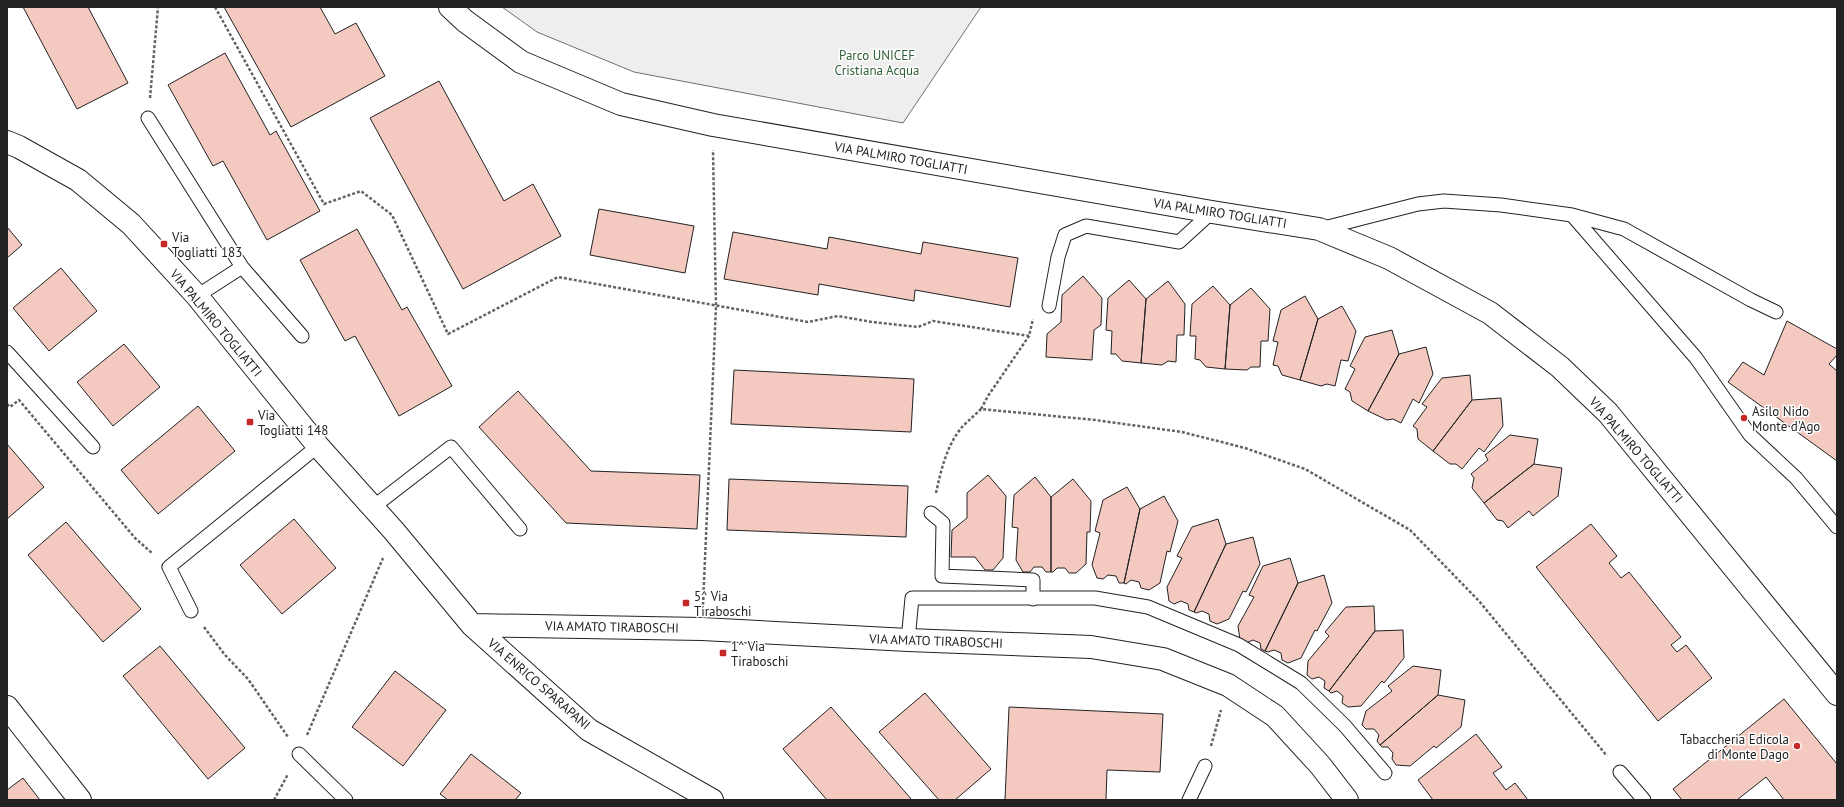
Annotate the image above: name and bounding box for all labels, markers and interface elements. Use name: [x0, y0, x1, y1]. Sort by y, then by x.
park label: Parco UNICEF Cristiana Acqua: [835, 47, 919, 79]
street label: VIA PALMIRO TOGLIATTI: [832, 138, 969, 178]
street label: VIA PALMIRO TOGLIATTI: [1151, 194, 1288, 232]
place label: Via Togliatti 183: [171, 229, 242, 261]
marker: Via Togliatti 183: [159, 239, 169, 249]
street label: VIA PALMIRO TOGLIATTI: [166, 265, 266, 380]
street label: VIA PALMIRO TOGLIATTI: [1585, 393, 1687, 506]
place label: Asilo Nido Monte d'Ago: [1752, 403, 1820, 435]
place label: Via Togliatti 148: [257, 407, 328, 439]
marker: Asilo Nido Monte d'Ago: [1739, 413, 1749, 423]
marker: Via Togliatti 148: [245, 417, 255, 427]
place label: 5^ Via Tiraboschi: [694, 588, 752, 620]
marker: 5^ Via Tiraboschi: [681, 598, 691, 608]
street label: VIA AMATO TIRABOSCHI: [544, 617, 679, 637]
street label: VIA AMATO TIRABOSCHI: [868, 630, 1003, 652]
street label: VIA ENRICO SPARAPANI: [483, 634, 594, 733]
place label: 1^ Via Tiraboschi: [731, 638, 789, 670]
marker: 1^ Via Tiraboschi: [718, 648, 728, 658]
place label: Tabaccheria Edicola di Monte Dago: [1680, 731, 1789, 763]
marker: Tabaccheria Edicola di Monte Dago: [1792, 741, 1802, 751]

